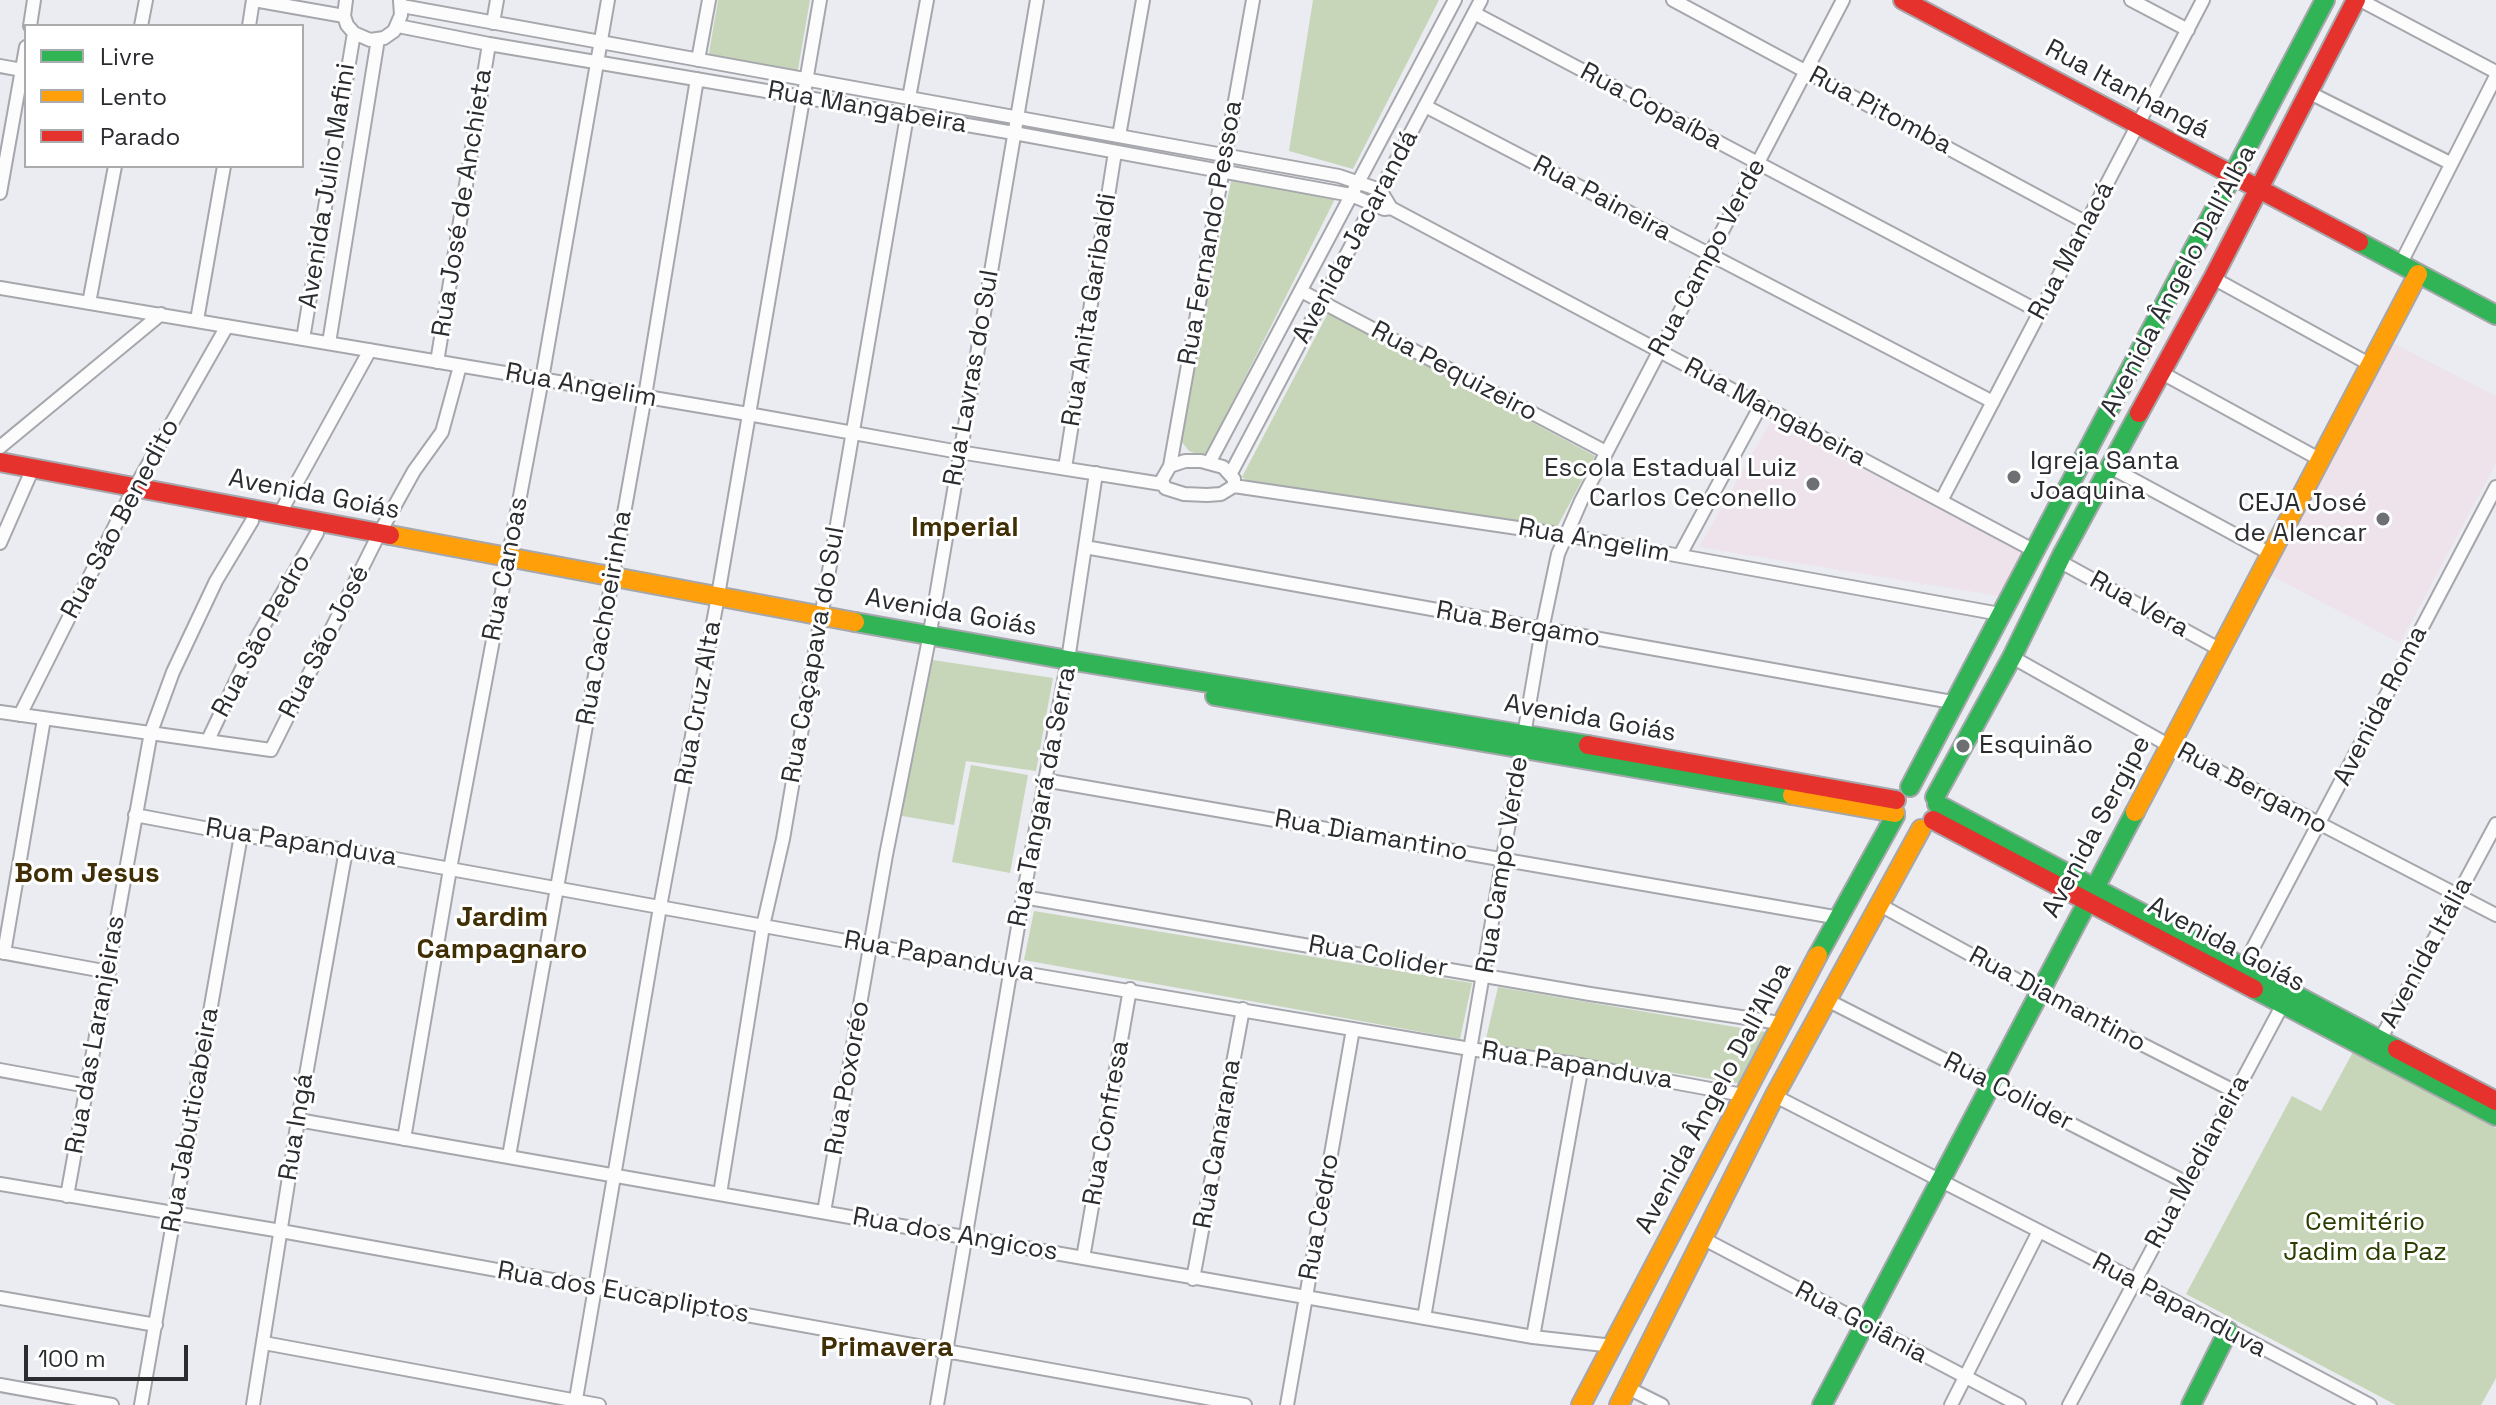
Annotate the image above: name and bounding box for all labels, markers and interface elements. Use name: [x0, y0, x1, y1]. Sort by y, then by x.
legend: [24, 24, 304, 168]
street label: Rua Itanhangá: [2040, 34, 2214, 146]
text: Livre: [100, 41, 155, 72]
street label: Rua Copaíba: [1575, 56, 1727, 158]
street label: Rua Pitomba: [1803, 60, 1957, 162]
street label: Avenida Julio Mafini: [293, 61, 363, 311]
street label: Rua José de Anchieta: [426, 67, 500, 339]
street label: Rua Mangabeira: [765, 75, 969, 141]
text: Lento: [100, 81, 167, 112]
street label: Rua Fernando Pessoa: [1172, 98, 1250, 368]
text: Parado: [100, 121, 180, 152]
street label: Avenida Jacarandá: [1287, 125, 1425, 349]
street label: Avenida Ângelo Dall'Alba: [2094, 140, 2264, 422]
street label: Rua Paineira: [1527, 149, 1677, 249]
street label: Rua Campo Verde: [1643, 154, 1773, 362]
street label: Rua Manacá: [2022, 176, 2122, 326]
street label: Rua Anita Garibaldi: [1056, 191, 1124, 429]
street label: Rua Lavras do Sul: [938, 268, 1006, 488]
street label: Rua Pequizeiro: [1366, 315, 1542, 429]
street label: Rua Mangabeira: [1679, 352, 1871, 474]
street label: Rua Angelim: [503, 357, 659, 415]
street label: Rua São Benedito: [55, 414, 187, 624]
place label: Igreja Santa Joaquina: [2030, 446, 2179, 508]
place label: Escola Estadual Luiz Carlos Ceconello: [1544, 453, 1797, 514]
street label: Avenida Goiás: [226, 463, 402, 527]
marker: Igreja Santa Joaquina: [2005, 468, 2023, 486]
marker: Escola Estadual Luiz Carlos Ceconello: [1804, 475, 1822, 493]
place label: CEJA José de Alencar: [2234, 488, 2367, 550]
street label: Rua Canoas: [477, 494, 535, 644]
street label: Rua Cachoeirinha: [571, 508, 639, 728]
marker: CEJA José de Alencar: [2374, 510, 2392, 528]
district label: Imperial: [911, 511, 1019, 545]
street label: Rua Angelim: [1516, 512, 1672, 570]
street label: Rua Caçapava do Sul: [776, 524, 852, 786]
street label: Rua São Pedro: [206, 549, 318, 723]
street label: Rua São José: [273, 560, 377, 724]
street label: Rua Vera: [2084, 565, 2194, 645]
street label: Avenida Goiás: [863, 583, 1039, 643]
street label: Rua Bergamo: [1434, 595, 1602, 655]
street label: Rua Cruz Alta: [669, 618, 729, 788]
street label: Avenida Roma: [2327, 621, 2435, 791]
street label: Rua Tangará da Serra: [1002, 664, 1084, 930]
street label: Avenida Goiás: [1502, 689, 1678, 749]
place label: Esquinão: [1979, 730, 2093, 762]
street label: Avenida Sergipe: [2036, 731, 2158, 923]
street label: Rua Bergamo: [2171, 736, 2333, 842]
marker: Esquinão: [1954, 737, 1972, 755]
street label: Rua Campo Verde: [1470, 754, 1536, 976]
street label: Rua Diamantino: [1272, 804, 1470, 868]
street label: Rua Papanduva: [203, 812, 399, 874]
district label: Bom Jesus: [14, 857, 160, 891]
street label: Avenida Itália: [2374, 872, 2480, 1034]
street label: Avenida Goiás: [2142, 890, 2310, 1000]
district label: Jardim Campagnaro: [417, 901, 587, 967]
street label: Rua das Laranjeiras: [60, 913, 132, 1157]
street label: Rua Papanduva: [841, 925, 1037, 989]
street label: Rua Colider: [1306, 929, 1450, 985]
street label: Rua Diamantino: [1963, 940, 2151, 1060]
street label: Avenida Ângelo Dall'Alba: [1629, 957, 1799, 1239]
street label: Rua Poxoréo: [819, 999, 877, 1157]
street label: Rua Jabuticabeira: [156, 1005, 226, 1235]
street label: Rua Papanduva: [1479, 1035, 1675, 1097]
street label: Rua Confresa: [1077, 1038, 1137, 1208]
street label: Rua Colider: [1938, 1046, 2078, 1138]
street label: Rua Canarana: [1188, 1057, 1248, 1231]
street label: Rua Medianeira: [2139, 1070, 2257, 1254]
street label: Rua Ingá: [273, 1071, 321, 1183]
street label: Rua Cedro: [1294, 1151, 1346, 1283]
street label: Rua dos Angicos: [850, 1202, 1060, 1268]
park label: Cemitério Jadim da Paz: [2283, 1207, 2447, 1268]
street label: Rua Papanduva: [2086, 1247, 2272, 1365]
street label: Rua dos Eucapliptos: [495, 1255, 751, 1331]
street label: Rua Goiânia: [1789, 1275, 1933, 1371]
scale bar: [28, 1329, 192, 1379]
district label: Primavera: [821, 1331, 953, 1365]
text: 100 m: [38, 1343, 106, 1374]

